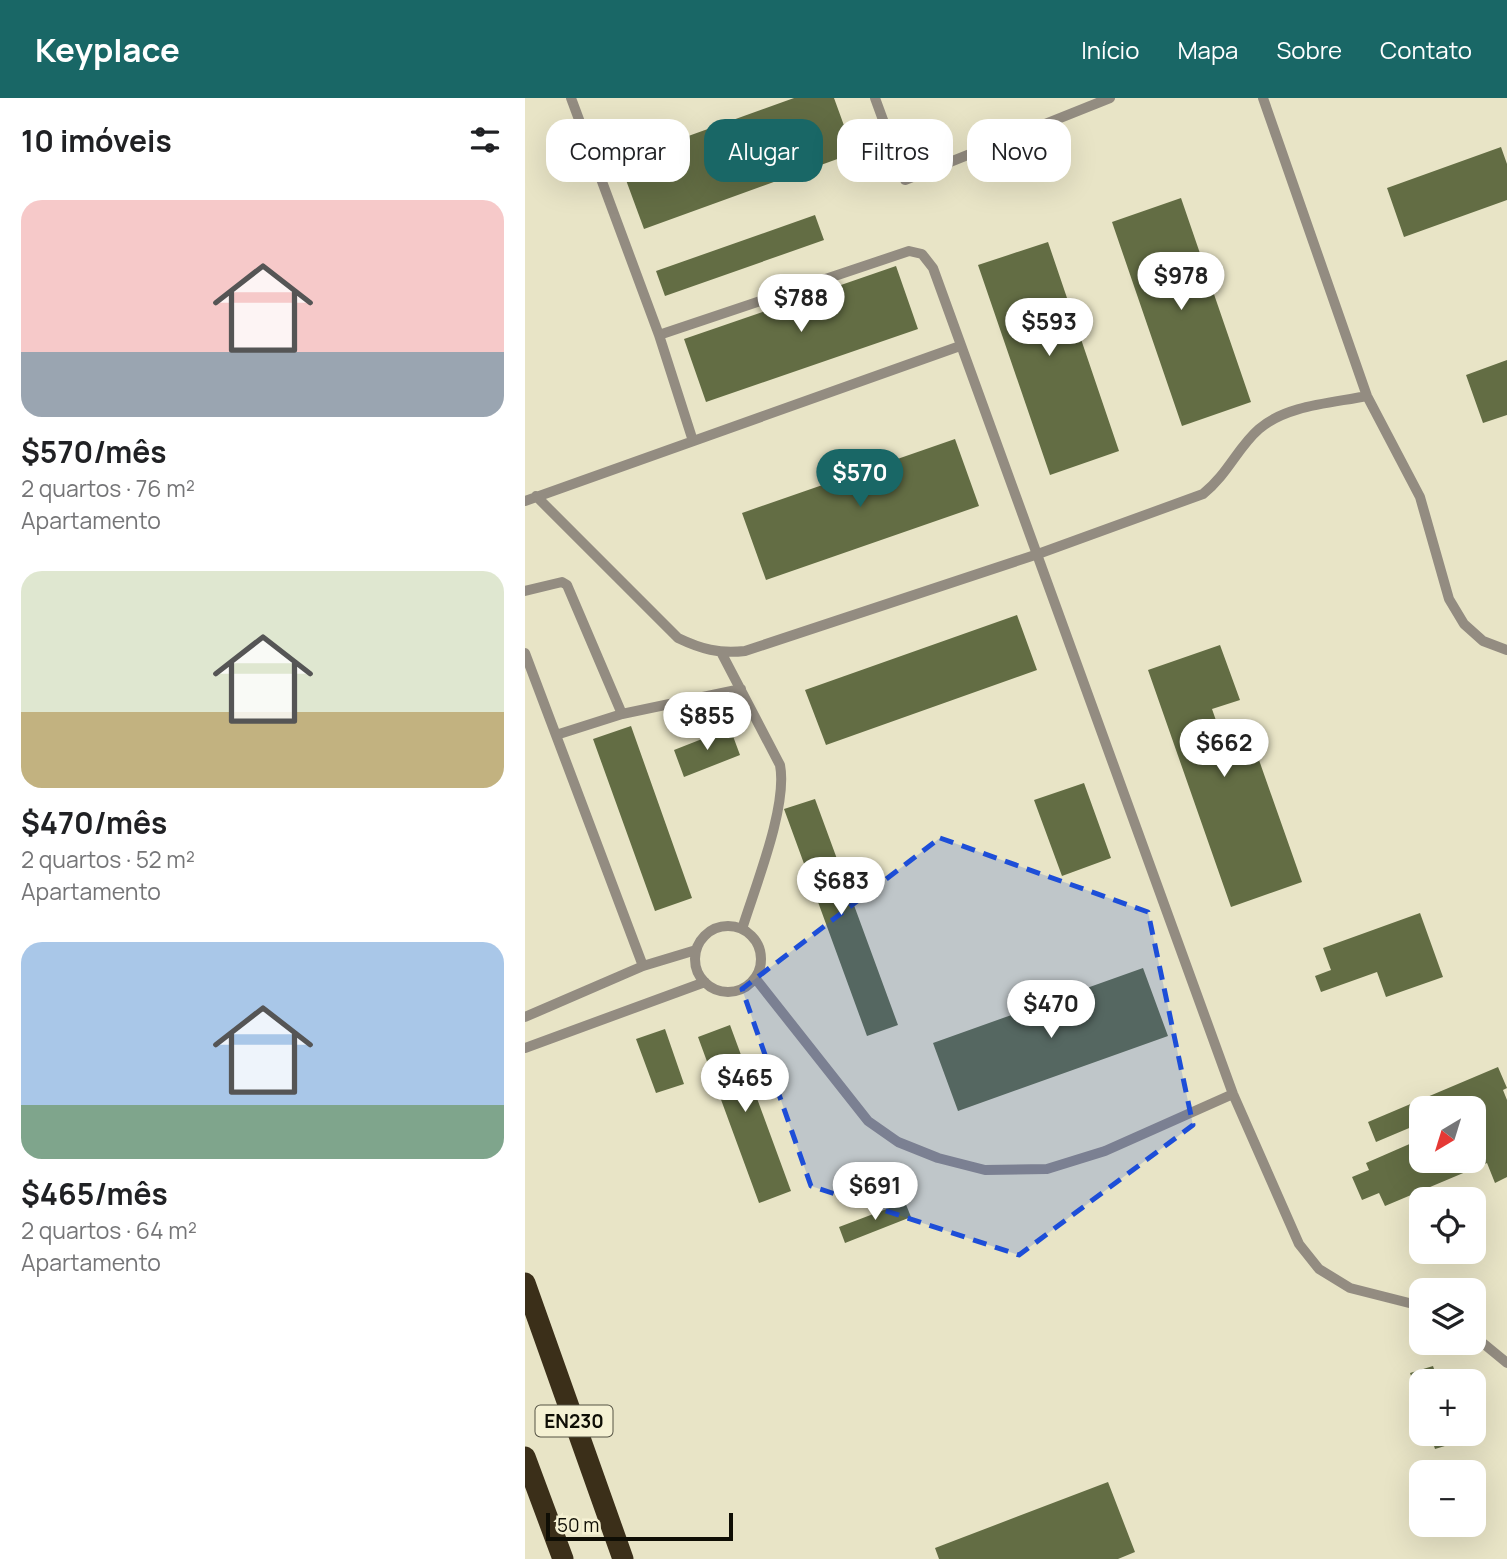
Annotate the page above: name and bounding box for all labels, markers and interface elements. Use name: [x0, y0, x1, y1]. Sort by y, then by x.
text: Keyplace: [35, 27, 180, 72]
text: Início: [1081, 33, 1139, 66]
text: Mapa: [1177, 33, 1238, 66]
text: Sobre: [1276, 33, 1342, 66]
text: Contato: [1380, 33, 1472, 66]
chip: Comprar: [546, 119, 690, 182]
chip: Alugar: [704, 119, 823, 182]
chip: Filtros: [837, 119, 953, 182]
chip: Novo: [967, 119, 1071, 182]
text: 10 imóveis: [21, 120, 172, 161]
icon: filters: [466, 121, 504, 159]
icon: home: [200, 245, 326, 371]
pin: $978: [1140, 252, 1222, 312]
text: $978: [1153, 259, 1209, 291]
pin: $788: [760, 274, 842, 334]
text: $788: [774, 281, 828, 313]
pin: $593: [1008, 299, 1090, 358]
text: $593: [1021, 305, 1077, 337]
text: $570/mês: [21, 431, 167, 472]
pin: $570: [819, 450, 901, 509]
text: $570: [832, 456, 888, 488]
text: 2 quartos · 76 m²: [21, 472, 195, 504]
text: Apartamento: [21, 504, 161, 536]
icon: home: [200, 616, 326, 742]
pin: $855: [666, 692, 748, 752]
text: $855: [679, 699, 735, 731]
pin: $662: [1183, 720, 1265, 779]
text: $662: [1196, 726, 1252, 758]
text: $470/mês: [21, 802, 167, 843]
text: 2 quartos · 52 m²: [21, 843, 195, 875]
pin: $683: [800, 858, 882, 917]
text: $683: [813, 864, 869, 896]
text: Apartamento: [21, 875, 161, 907]
pin: $470: [1010, 981, 1092, 1040]
icon: home: [200, 987, 326, 1113]
text: $470: [1023, 987, 1079, 1019]
pin: $465: [704, 1054, 786, 1114]
text: $465: [717, 1061, 773, 1093]
north arrow: [1409, 1096, 1486, 1172]
map controls: [1409, 1096, 1486, 1537]
pin: $691: [834, 1162, 916, 1222]
text: $691: [849, 1169, 901, 1201]
text: $465/mês: [21, 1173, 168, 1214]
button: locate: [1409, 1187, 1486, 1264]
text: 2 quartos · 64 m²: [21, 1214, 197, 1246]
text: Apartamento: [21, 1246, 161, 1278]
button: layers: [1409, 1278, 1486, 1355]
button: +: [1409, 1369, 1486, 1446]
road number: EN230: [535, 1406, 613, 1436]
button: −: [1409, 1460, 1486, 1537]
scale bar: [546, 1510, 733, 1542]
text: 50 m: [557, 1512, 599, 1538]

